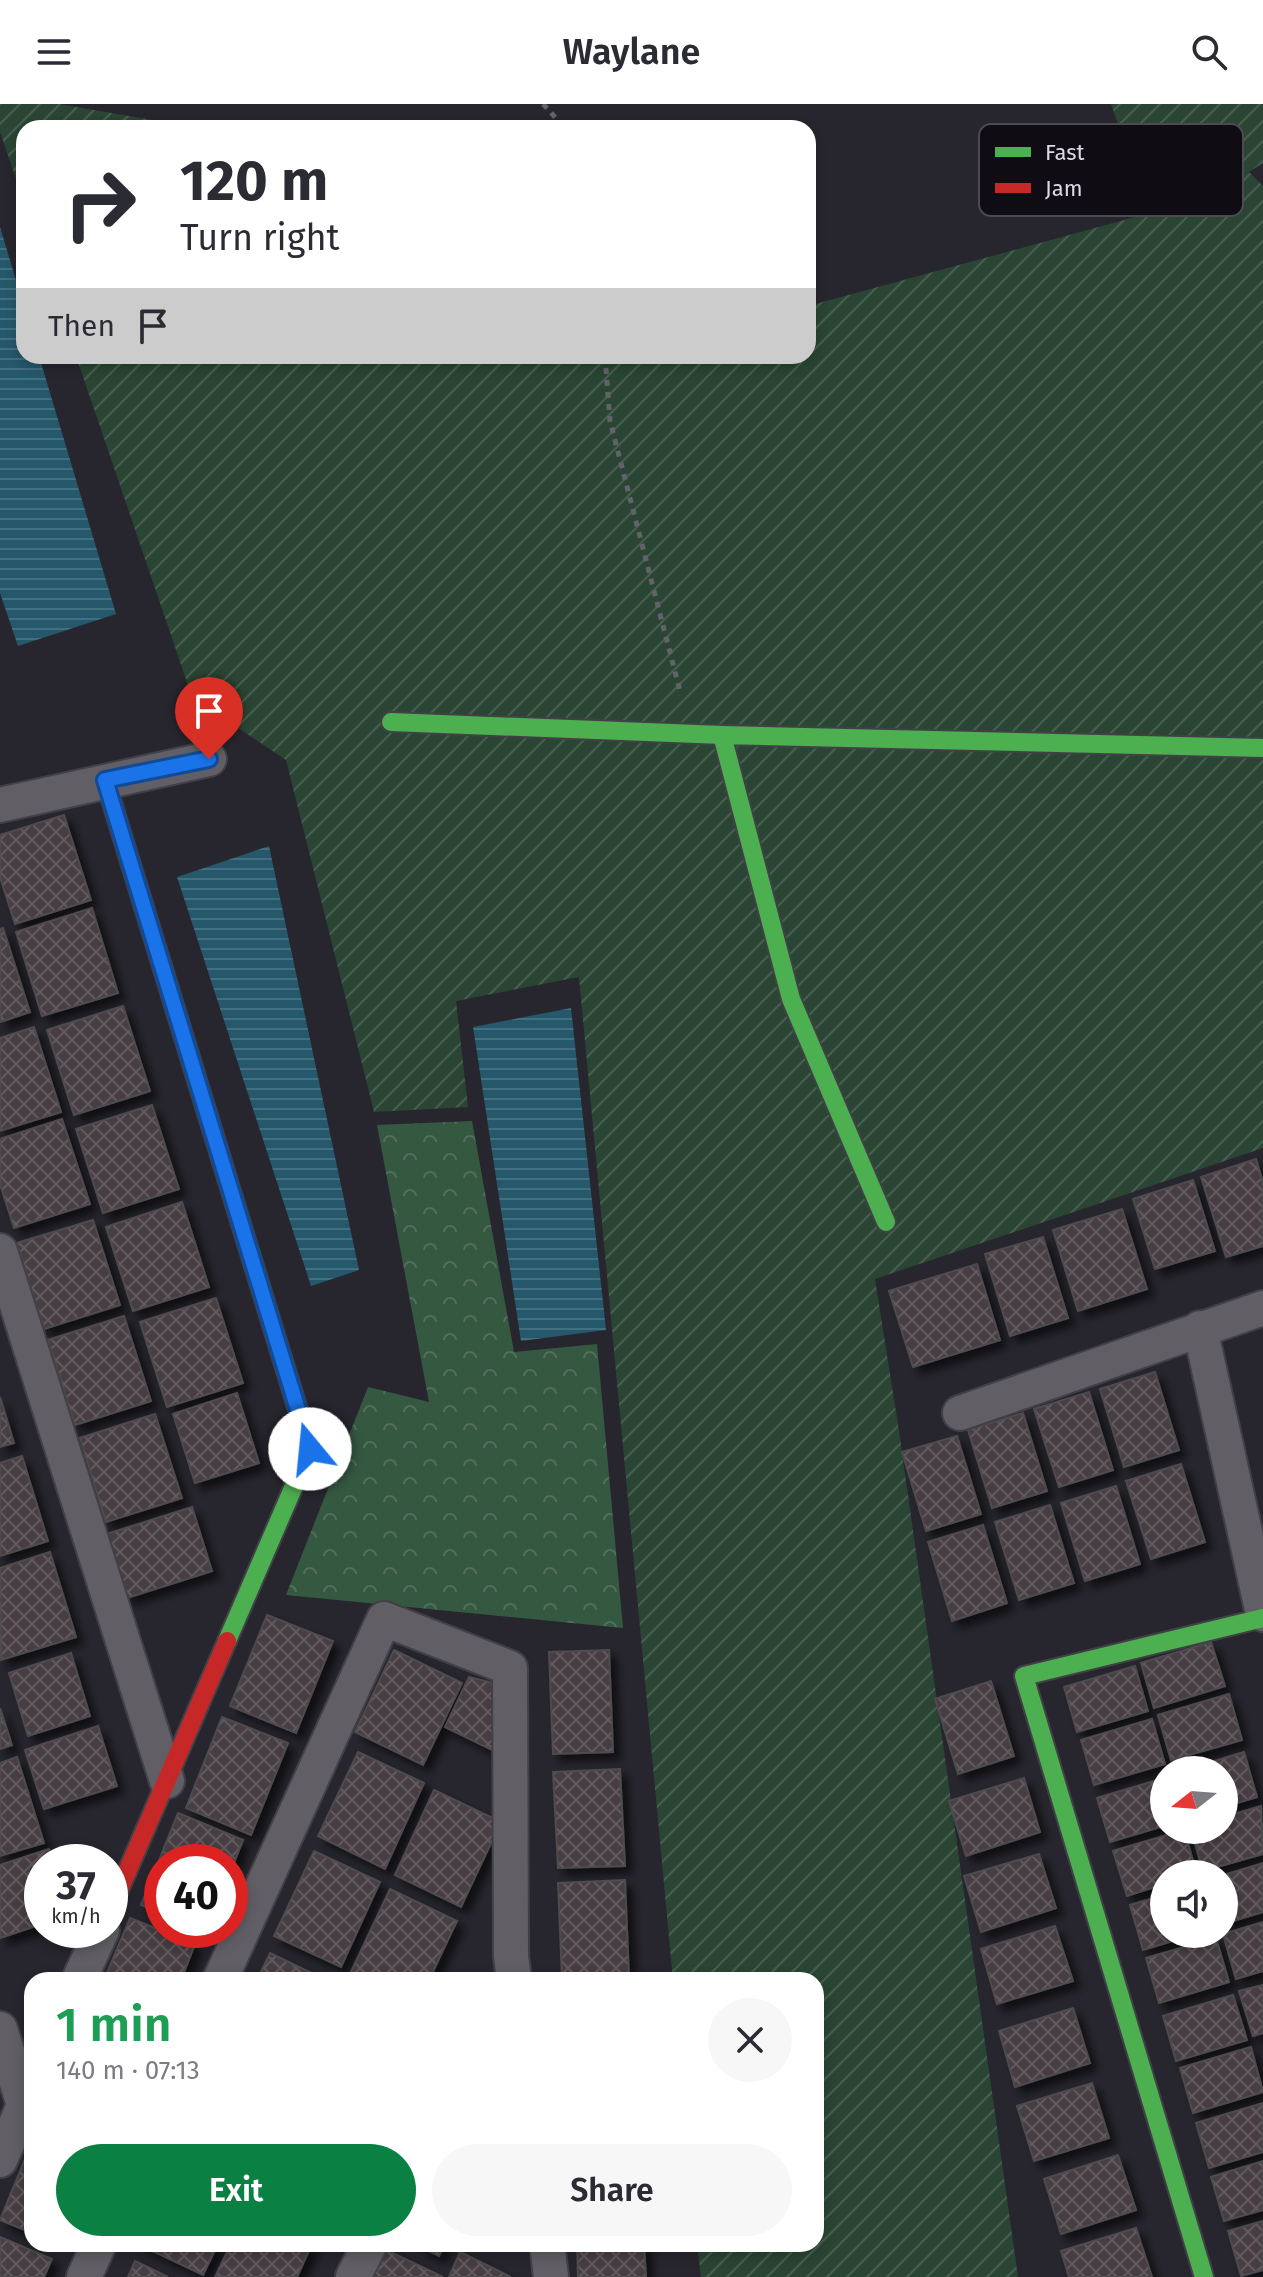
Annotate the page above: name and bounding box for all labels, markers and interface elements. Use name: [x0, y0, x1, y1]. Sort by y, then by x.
icon: menu: [32, 30, 76, 74]
text: Waylane: [563, 30, 700, 74]
icon: search: [1187, 30, 1231, 74]
legend: [979, 124, 1243, 216]
text: Fast: [1045, 139, 1085, 166]
text: 120 m: [180, 148, 328, 215]
icon: right: [48, 152, 152, 256]
text: Jam: [1045, 175, 1083, 202]
text: Turn right: [180, 216, 340, 260]
icon: arrive: [131, 304, 175, 348]
text: Then: [48, 308, 115, 344]
pin: [175, 677, 243, 759]
icon: arrive: [187, 689, 231, 733]
position arrow: [268, 1407, 352, 1491]
north arrow: [1150, 1756, 1238, 1844]
map controls: [1150, 1756, 1238, 1948]
speed limit sign: 40: [144, 1844, 248, 1948]
button: sound: [1150, 1860, 1238, 1948]
text: 37: [56, 1862, 96, 1910]
text: km/h: [51, 1904, 101, 1928]
text: 1 min: [56, 1996, 172, 2054]
button: close: [708, 1998, 792, 2082]
text: 140 m · 07:13: [56, 2055, 200, 2086]
button: Exit: [56, 2144, 416, 2236]
button: Share: [432, 2144, 792, 2236]

